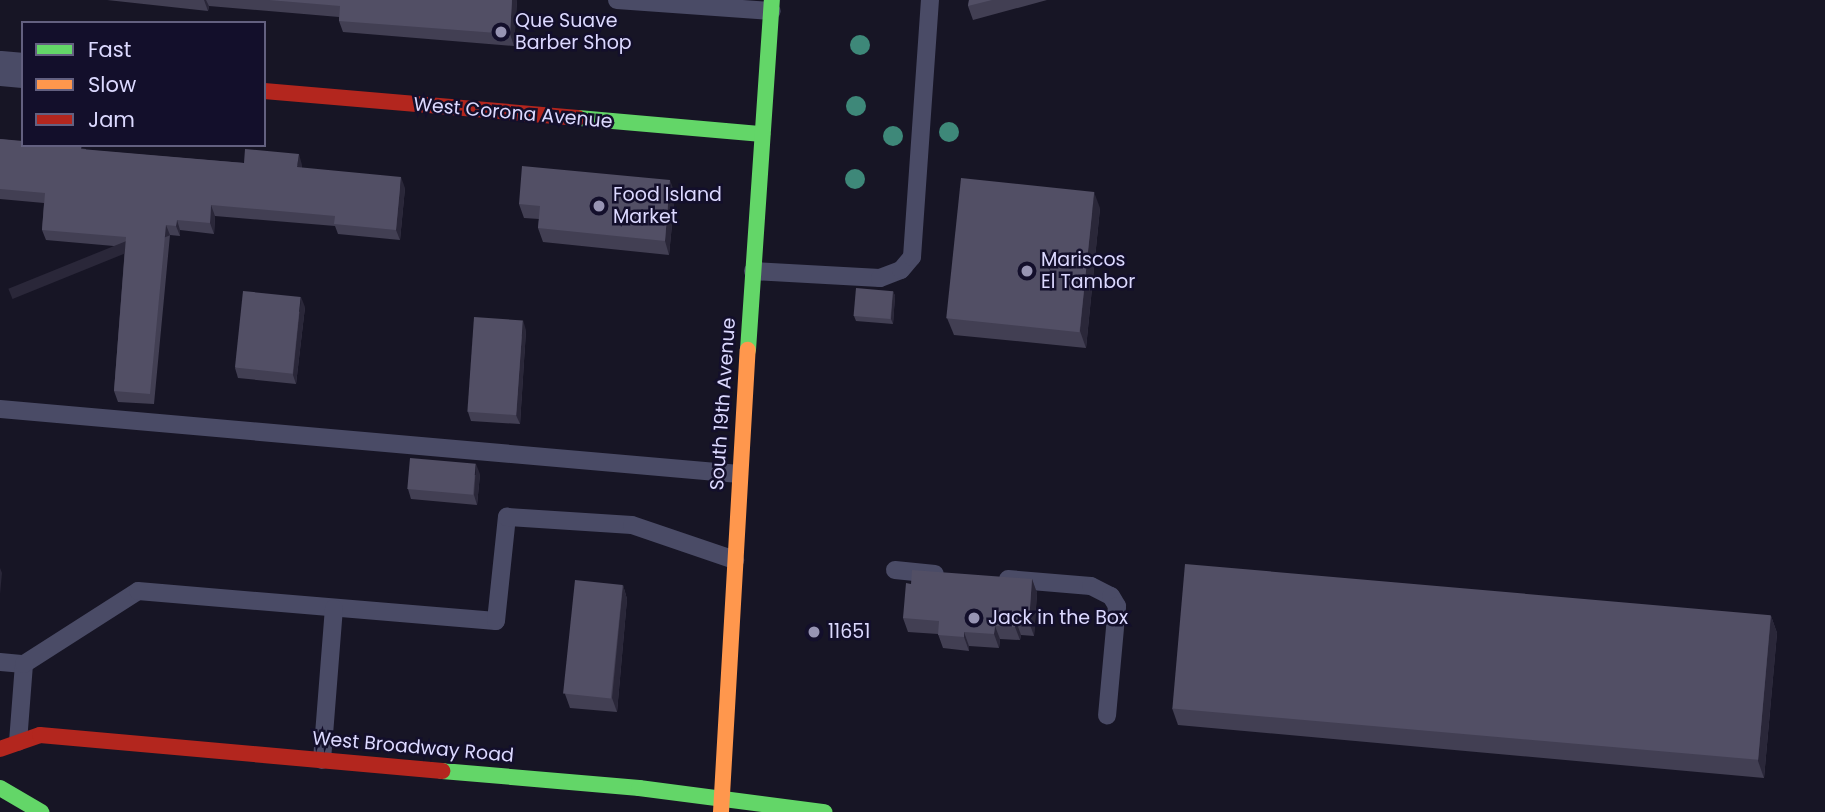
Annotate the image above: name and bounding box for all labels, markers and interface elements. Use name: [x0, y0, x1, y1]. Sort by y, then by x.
place label: Que Suave Barber Shop: [515, 10, 632, 54]
legend: [21, 21, 266, 147]
marker: Que Suave Barber Shop: [493, 24, 509, 40]
text: Fast: [88, 35, 131, 64]
text: Slow: [88, 70, 136, 99]
street label: West Corona Avenue: [413, 93, 613, 133]
text: Jam: [88, 105, 135, 134]
place label: Food Island Market: [613, 184, 722, 228]
marker: Food Island Market: [591, 198, 607, 214]
place label: Mariscos El Tambor: [1041, 249, 1135, 293]
marker: Mariscos El Tambor: [1019, 263, 1035, 279]
street label: South 19th Avenue: [706, 317, 740, 491]
place label: Jack in the Box: [988, 607, 1128, 629]
marker: Jack in the Box: [966, 610, 982, 626]
place label: 11651: [828, 621, 870, 643]
marker: 11651: [806, 624, 822, 640]
street label: West Broadway Road: [311, 727, 515, 767]

